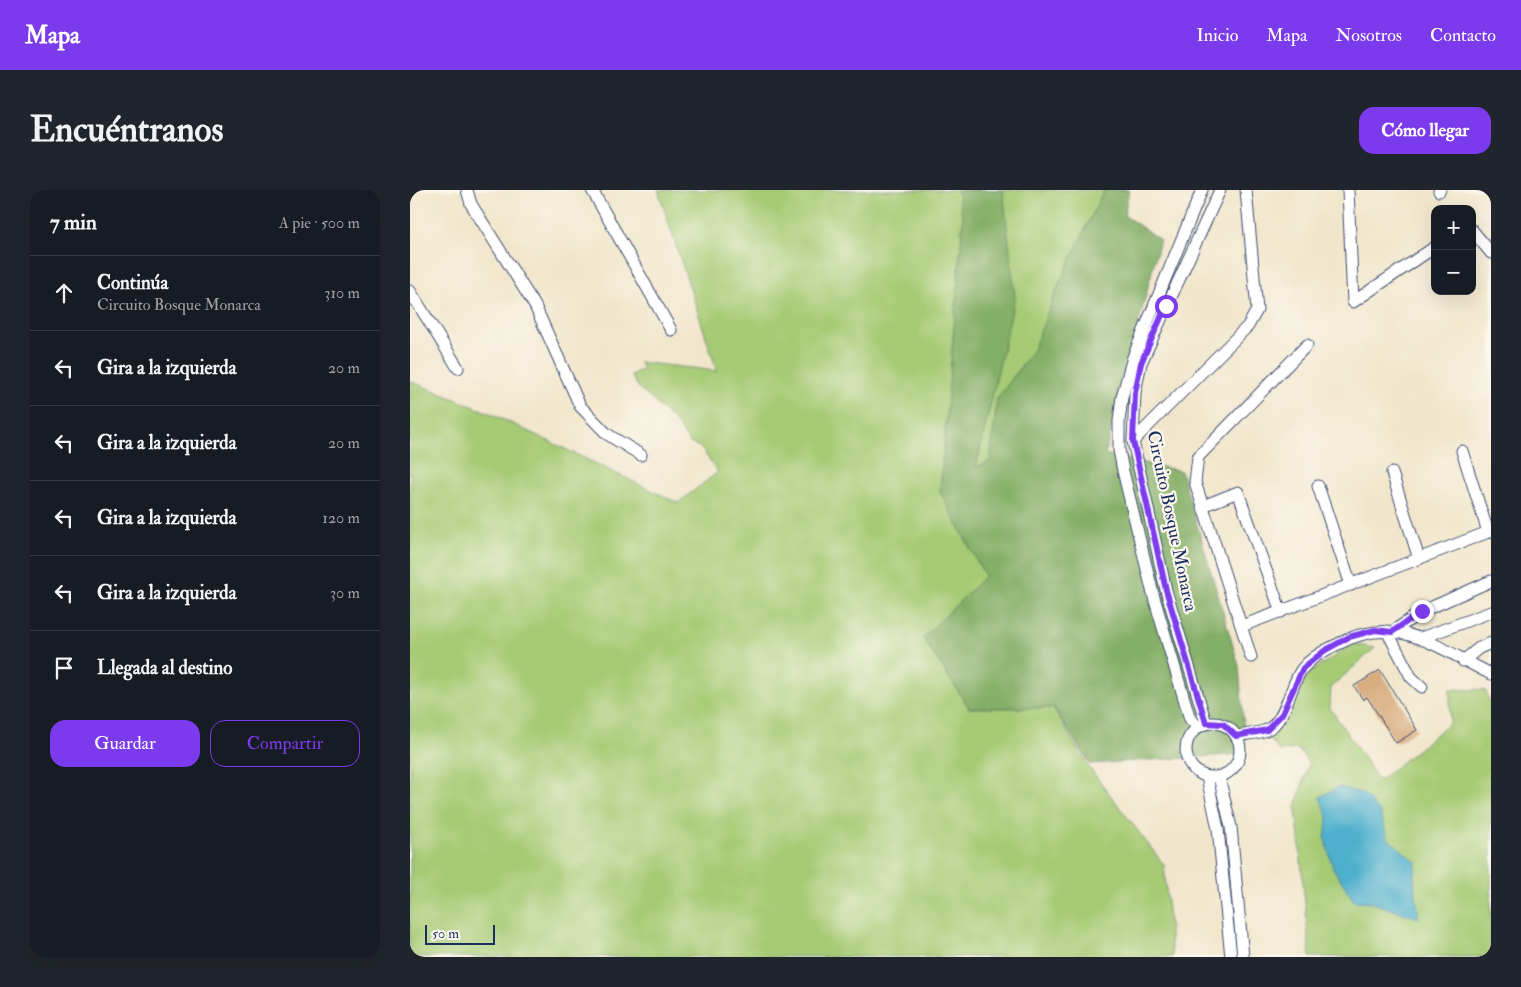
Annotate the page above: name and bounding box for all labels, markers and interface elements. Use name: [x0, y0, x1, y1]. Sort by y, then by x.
text: Mapa: [25, 20, 80, 51]
text: Inicio: [1196, 24, 1238, 47]
text: Mapa: [1266, 24, 1308, 47]
text: Nosotros: [1336, 24, 1402, 47]
text: Contacto: [1430, 24, 1496, 47]
button: Cómo llegar: [1359, 107, 1491, 154]
text: Encuéntranos: [30, 108, 223, 152]
map controls: [1431, 205, 1476, 295]
button: +: [1431, 205, 1476, 250]
text: 7 min: [50, 209, 97, 236]
text: A pie · 500 m: [279, 213, 360, 233]
button: −: [1431, 250, 1476, 295]
text: Continúa: [97, 271, 168, 295]
icon: ahead: [50, 279, 78, 307]
text: 310 m: [324, 283, 360, 303]
text: Circuito Bosque Monarca: [97, 295, 261, 315]
route start: [1155, 295, 1178, 318]
icon: left: [50, 354, 78, 382]
text: Gira a la izquierda: [97, 356, 236, 380]
text: 20 m: [328, 358, 360, 378]
street label: Circuito Bosque Monarca: [1142, 428, 1203, 614]
icon: left: [50, 429, 78, 457]
text: Gira a la izquierda: [97, 431, 236, 455]
text: 20 m: [328, 433, 360, 453]
icon: left: [50, 504, 78, 532]
text: Gira a la izquierda: [97, 506, 236, 530]
text: 120 m: [322, 508, 360, 528]
icon: left: [50, 579, 78, 607]
text: Gira a la izquierda: [97, 581, 236, 605]
text: 30 m: [330, 583, 360, 603]
route end: [1411, 600, 1434, 623]
icon: arrive: [50, 654, 78, 682]
text: Llegada al destino: [97, 656, 232, 680]
button: Guardar: [50, 720, 200, 767]
button: Compartir: [210, 720, 360, 767]
scale bar: [425, 922, 495, 945]
text: 50 m: [432, 925, 459, 942]

